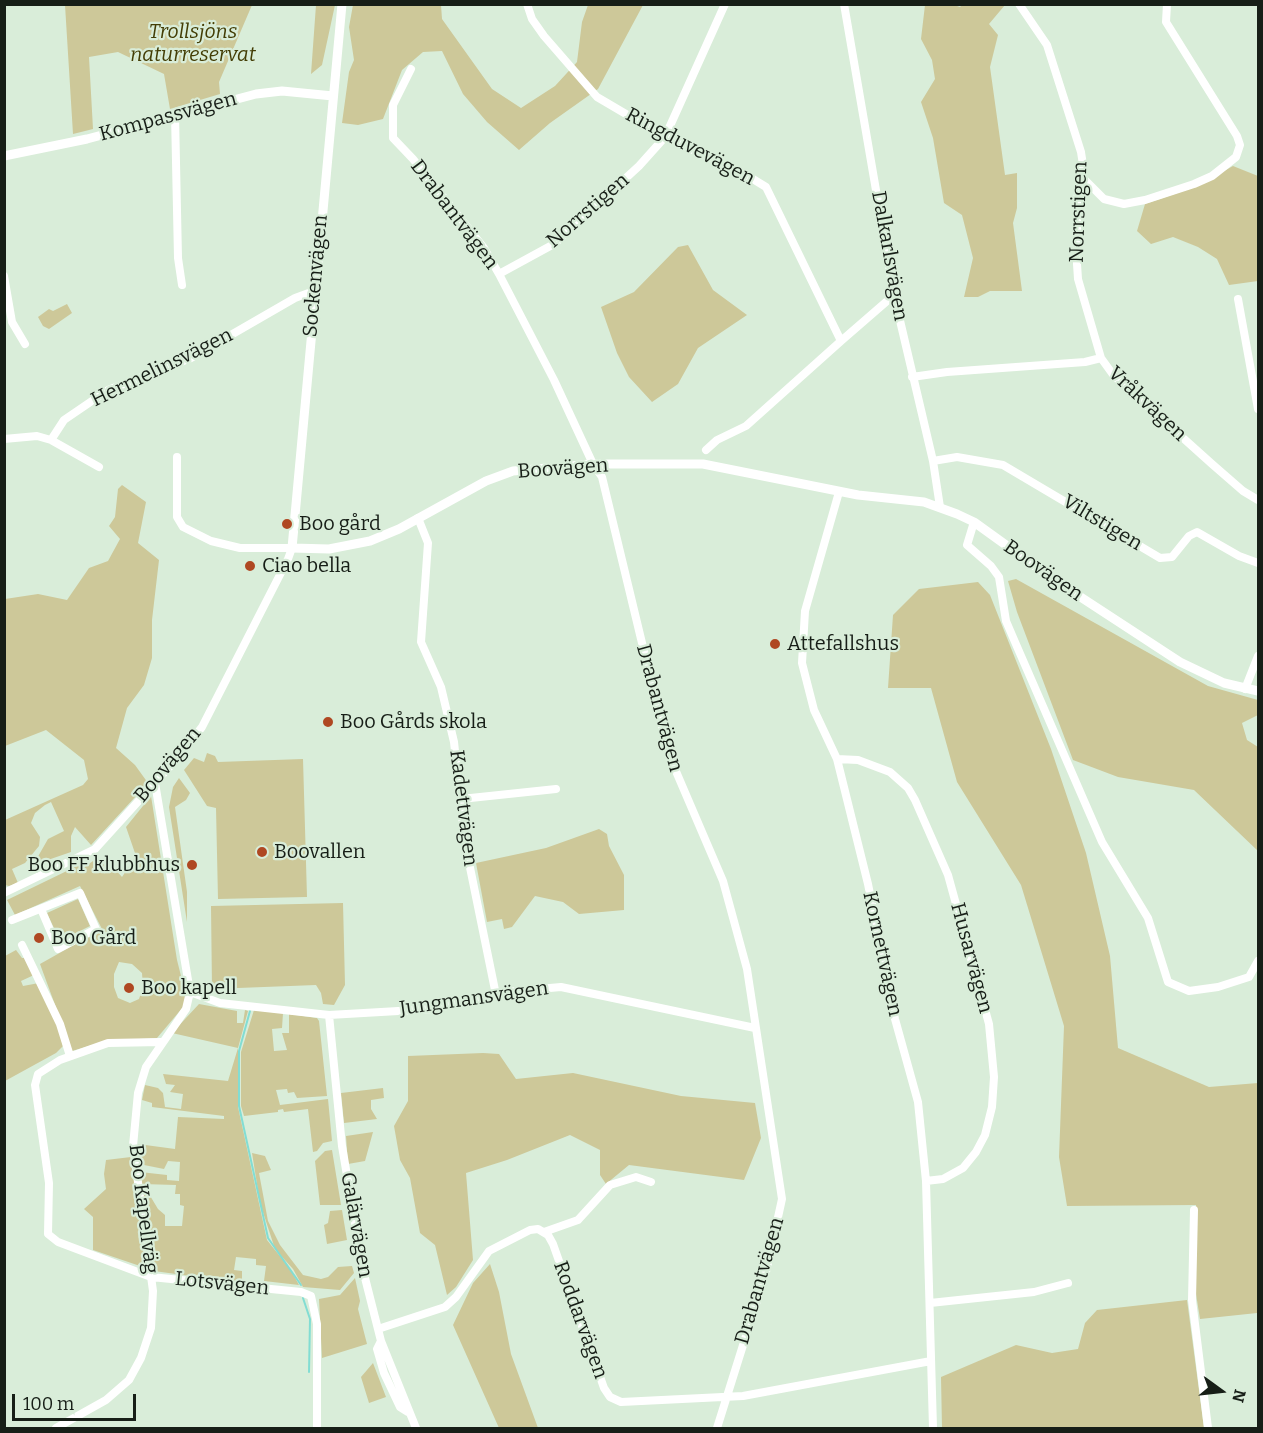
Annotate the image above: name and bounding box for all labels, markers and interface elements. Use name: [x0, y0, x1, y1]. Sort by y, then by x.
park label: Trollsjöns naturreservat: [130, 20, 256, 67]
street label: Kompassvägen: [97, 87, 239, 147]
street label: Ringduvevägen: [621, 103, 759, 191]
street label: Drabantvägen: [405, 155, 503, 275]
street label: Norrstigen: [1065, 161, 1093, 263]
street label: Norrstigen: [542, 169, 634, 253]
street label: Dalkarlsvägen: [866, 189, 912, 323]
street label: Sockenvägen: [299, 214, 333, 338]
street label: Hermelinsvägen: [87, 323, 237, 413]
street label: Vråkvägen: [1103, 362, 1191, 446]
street label: Boovägen: [517, 454, 609, 484]
street label: Viltstigen: [1058, 490, 1146, 556]
place label: Boo gård: [299, 512, 381, 536]
marker: Boo gård: [280, 517, 294, 531]
street label: Boovägen: [999, 535, 1087, 607]
place label: Ciao bella: [262, 554, 351, 578]
marker: Ciao bella: [243, 559, 257, 573]
place label: Attefallshus: [787, 632, 899, 656]
marker: Attefallshus: [768, 637, 782, 651]
street label: Drabantvägen: [630, 642, 688, 774]
place label: Boo Gårds skola: [340, 710, 487, 734]
marker: Boo Gårds skola: [321, 715, 335, 729]
street label: Boovägen: [130, 722, 206, 808]
street label: Kadettvägen: [444, 749, 482, 867]
place label: Boovallen: [274, 840, 365, 864]
marker: Boovallen: [255, 845, 269, 859]
place label: Boo FF klubbhus: [28, 853, 180, 877]
marker: Boo FF klubbhus: [185, 858, 199, 872]
street label: Kornettvägen: [857, 889, 907, 1019]
street label: Husarvägen: [945, 900, 997, 1016]
place label: Boo Gård: [51, 926, 136, 950]
marker: Boo Gård: [32, 931, 46, 945]
place label: Boo kapell: [141, 976, 237, 1000]
street label: Jungmansvägen: [398, 977, 550, 1021]
marker: Boo kapell: [122, 981, 136, 995]
street label: Boo Kapellväg: [123, 1143, 163, 1275]
street label: Galärvägen: [335, 1170, 377, 1280]
street label: Drabantvägen: [730, 1215, 790, 1347]
street label: Roddarvägen: [548, 1258, 612, 1382]
street label: Lotsvägen: [174, 1267, 270, 1301]
north arrow: [1191, 1361, 1251, 1421]
scale bar: [15, 1382, 140, 1420]
text: N: [1228, 1387, 1250, 1404]
text: 100 m: [23, 1393, 74, 1415]

